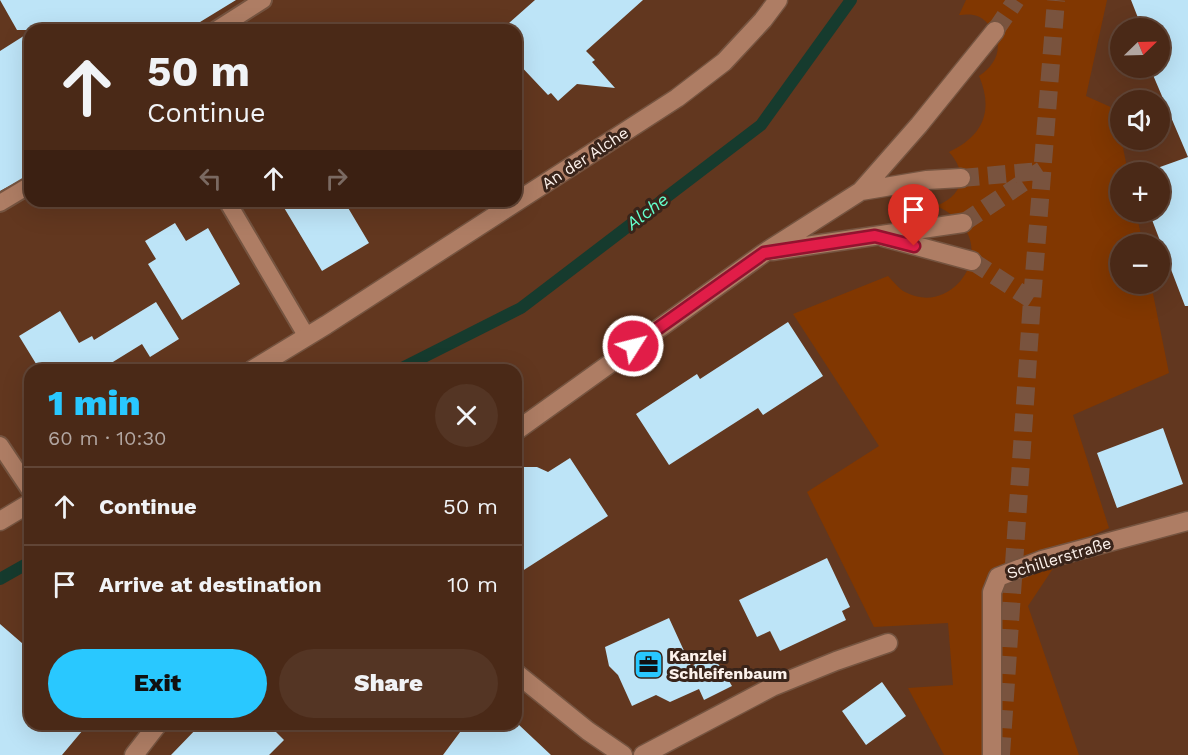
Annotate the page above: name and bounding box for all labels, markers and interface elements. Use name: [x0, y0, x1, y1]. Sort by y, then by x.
north arrow: [1110, 18, 1170, 78]
map controls: [1110, 18, 1170, 294]
text: 50 m: [147, 47, 250, 96]
icon: ahead: [48, 48, 126, 126]
button: sound: [1110, 90, 1170, 150]
text: Continue: [147, 97, 266, 129]
street label: An der Alche: [538, 123, 632, 193]
icon: left: [194, 162, 227, 195]
icon: ahead: [257, 162, 290, 195]
icon: right: [320, 162, 353, 195]
button: +: [1110, 162, 1170, 222]
pin: [888, 184, 939, 246]
water label: Alche: [621, 188, 672, 234]
icon: arrive: [897, 193, 930, 226]
button: −: [1110, 234, 1170, 294]
position arrow: [601, 314, 665, 378]
text: 1 min: [48, 382, 141, 424]
button: close: [435, 384, 498, 447]
text: 60 m · 10:30: [48, 426, 167, 450]
icon: ahead: [48, 490, 81, 523]
text: Continue: [99, 494, 197, 519]
text: 50 m: [443, 494, 498, 519]
street label: Schillerstraße: [1004, 533, 1114, 583]
icon: arrive: [48, 568, 81, 601]
text: Arrive at destination: [99, 572, 322, 597]
text: 10 m: [447, 572, 498, 597]
place label: Kanzlei Schleifenbaum: [669, 646, 787, 683]
office icon: Kanzlei Schleifenbaum: [632, 648, 664, 680]
button: Exit: [48, 649, 267, 718]
button: Share: [279, 649, 498, 718]

